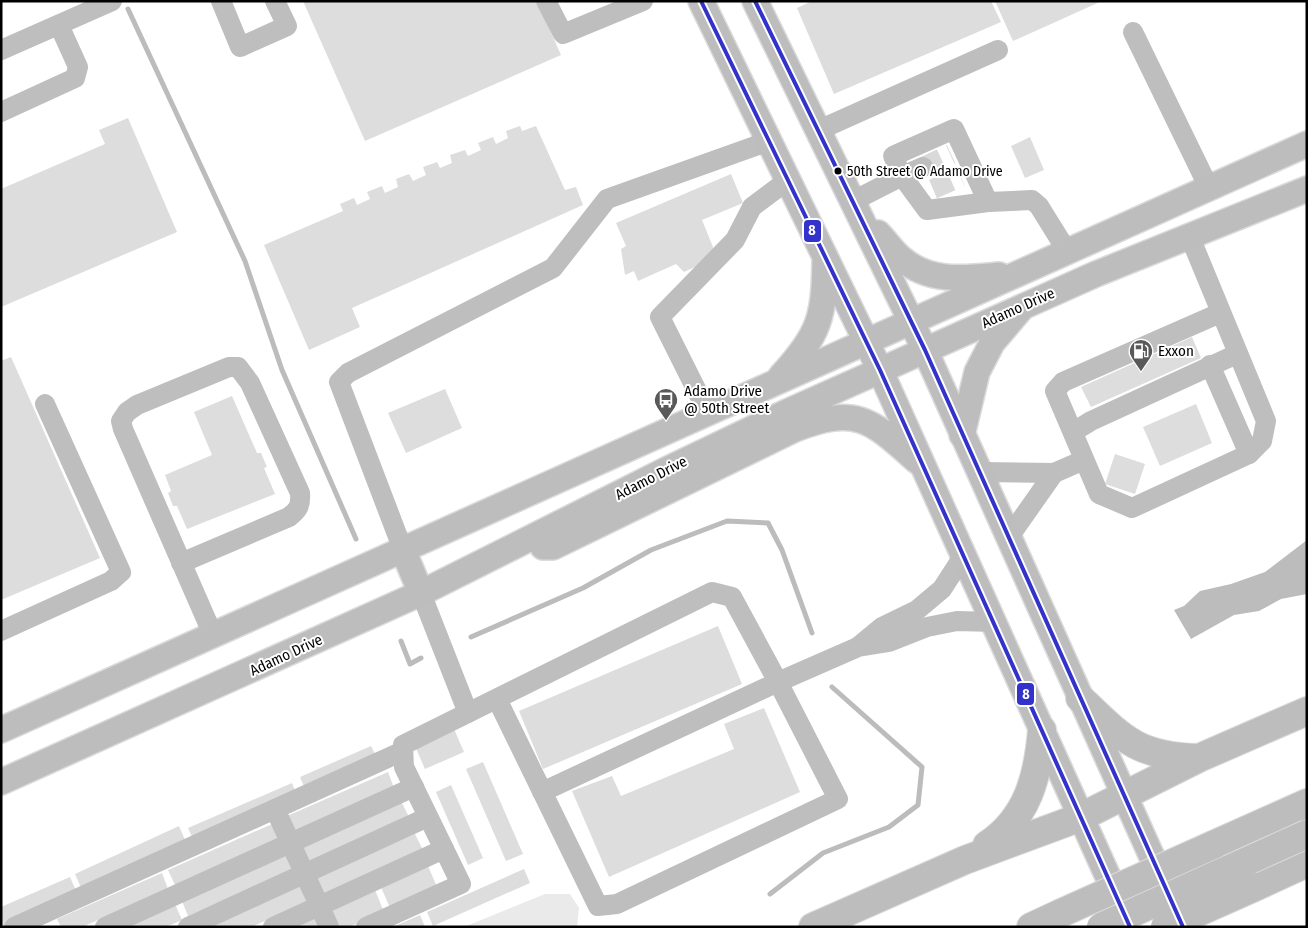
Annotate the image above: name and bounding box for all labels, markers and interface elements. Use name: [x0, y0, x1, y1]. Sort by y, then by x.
place label: 50th Street @ Adamo Drive: [847, 163, 1003, 180]
marker: 50th Street @ Adamo Drive: [833, 166, 843, 176]
line badge: 8: [803, 219, 822, 243]
text: 8: [808, 222, 816, 239]
street label: Adamo Drive: [979, 284, 1057, 332]
fuel station icon: Exxon: [1128, 338, 1154, 372]
place label: Exxon: [1158, 342, 1194, 360]
place label: Adamo Drive @ 50th Street: [684, 382, 769, 417]
bus stop icon: Adamo Drive @ 50th Street: [653, 387, 679, 421]
street label: Adamo Drive: [612, 452, 690, 504]
street label: Adamo Drive: [247, 630, 325, 680]
line badge: 8: [1016, 682, 1035, 706]
text: 8: [1022, 686, 1030, 703]

